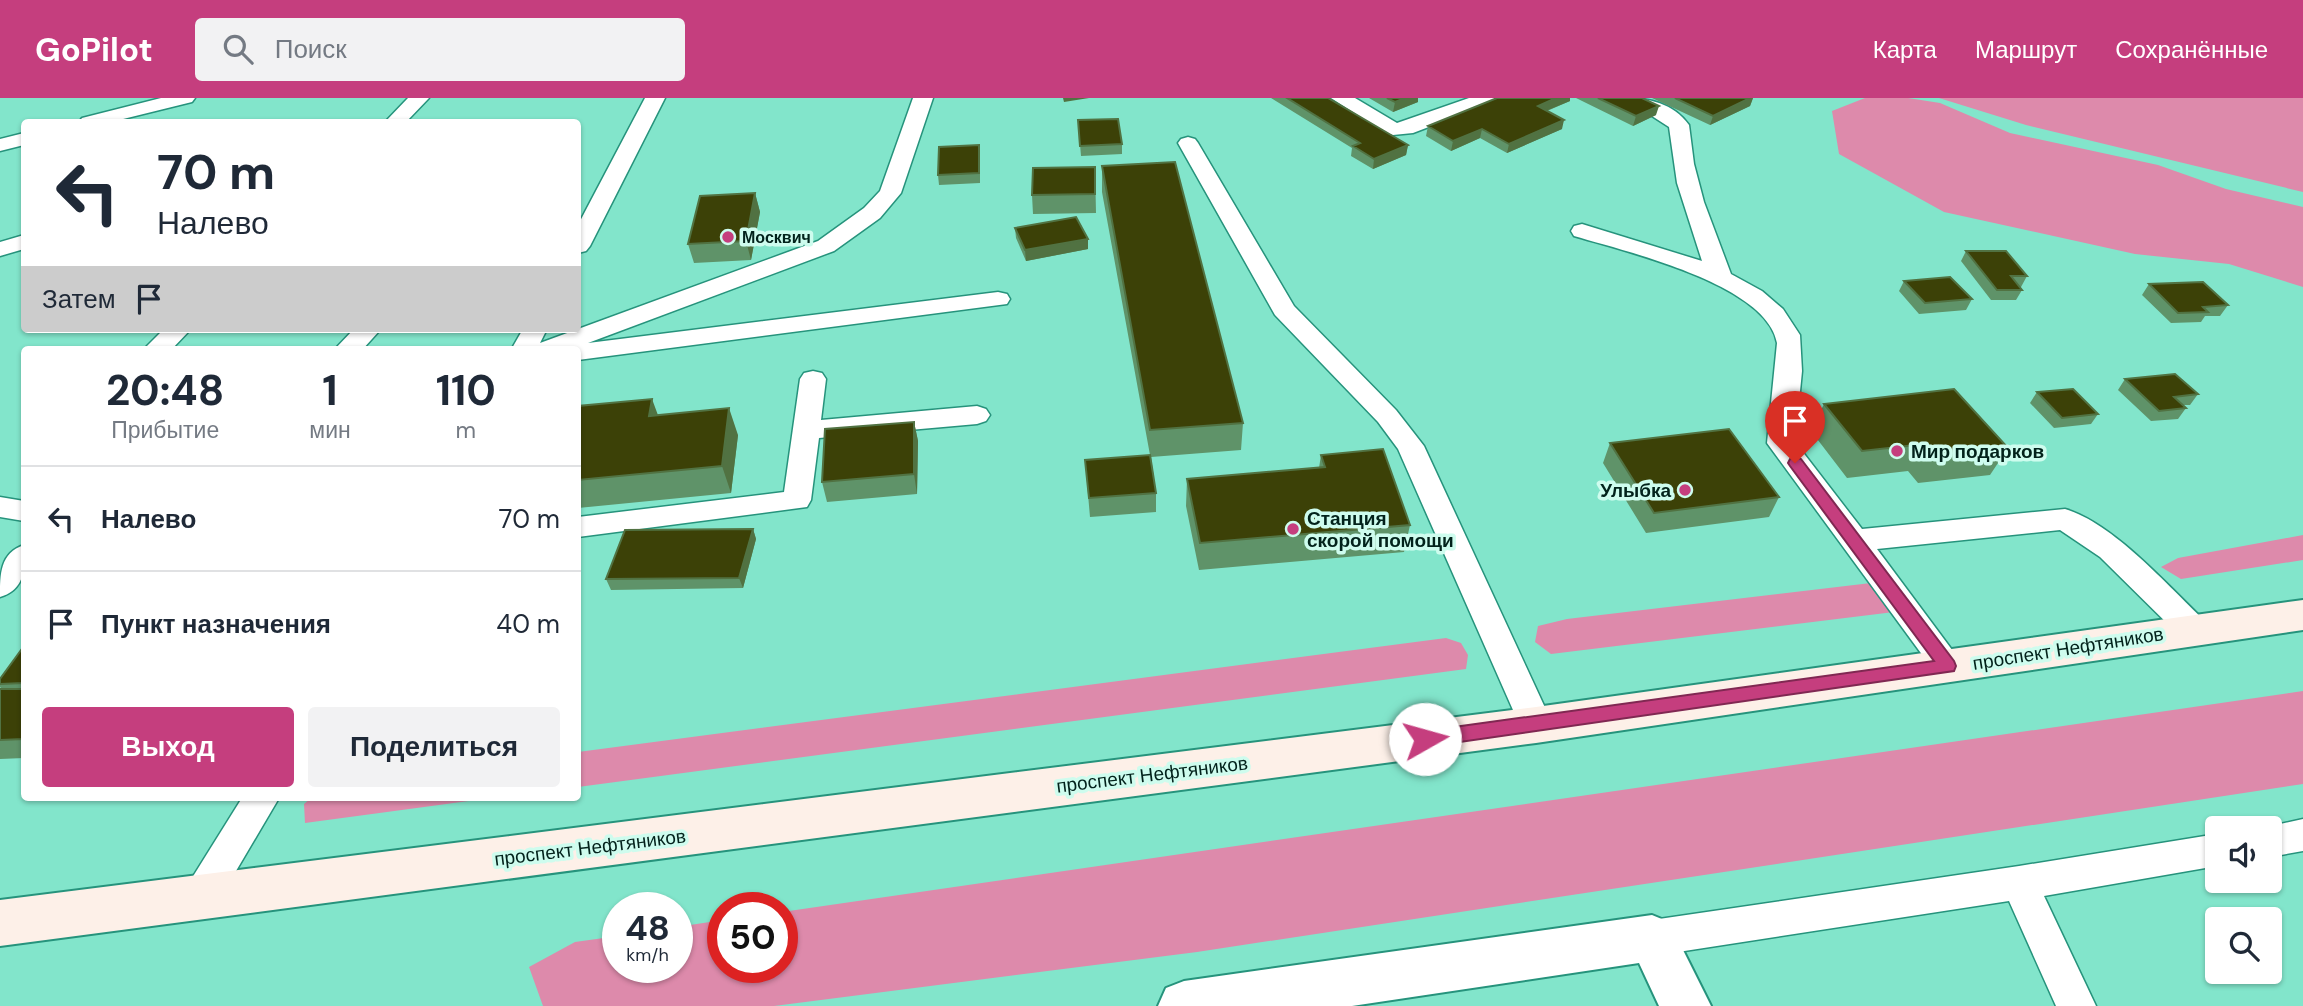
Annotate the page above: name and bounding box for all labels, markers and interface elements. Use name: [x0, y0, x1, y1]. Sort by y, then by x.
search box: [195, 18, 685, 81]
text: GoPilot: [35, 28, 153, 71]
icon: search: [219, 30, 257, 68]
text: Поиск: [275, 32, 347, 66]
text: Карта: [1873, 34, 1937, 65]
text: Маршрут: [1975, 34, 2077, 65]
text: Сохранённые: [2115, 34, 2268, 65]
text: 70 m: [157, 140, 275, 204]
icon: left: [42, 147, 133, 238]
text: Налево: [157, 202, 269, 244]
place label: Москвич: [742, 227, 811, 248]
marker: Москвич: [720, 229, 736, 245]
icon: arrive: [130, 280, 168, 318]
text: Затем: [42, 282, 116, 316]
text: 20:48: [106, 363, 224, 418]
text: 1: [322, 363, 338, 418]
text: 110: [436, 363, 496, 418]
pin: [1765, 391, 1825, 463]
icon: arrive: [1776, 402, 1814, 440]
text: Прибытие: [111, 415, 219, 445]
text: мин: [309, 415, 351, 445]
text: m: [456, 415, 476, 445]
place label: Мир подарков: [1911, 439, 2044, 464]
marker: Мир подарков: [1889, 443, 1905, 459]
place label: Улыбка: [1600, 478, 1671, 503]
marker: Улыбка: [1677, 482, 1693, 498]
icon: left: [42, 500, 80, 538]
text: Налево: [101, 502, 196, 536]
text: 70 m: [499, 502, 560, 536]
place label: Станция скорой помощи: [1307, 506, 1454, 553]
marker: Станция скорой помощи: [1285, 521, 1301, 537]
icon: arrive: [42, 605, 80, 643]
text: Пункт назначения: [101, 607, 331, 641]
text: 40 m: [496, 607, 560, 641]
street label: проспект Нефтяников: [1971, 621, 2165, 676]
position arrow: [1388, 702, 1462, 776]
button: Выход: [42, 707, 294, 787]
button: Поделиться: [308, 707, 560, 787]
street label: проспект Нефтяников: [1055, 750, 1249, 799]
map controls: [2205, 816, 2282, 984]
button: sound: [2205, 816, 2282, 893]
street label: проспект Нефтяников: [493, 823, 687, 872]
speed limit sign: 50: [707, 892, 798, 983]
text: 48: [625, 905, 670, 951]
button: search: [2205, 907, 2282, 984]
text: km/h: [626, 943, 669, 967]

